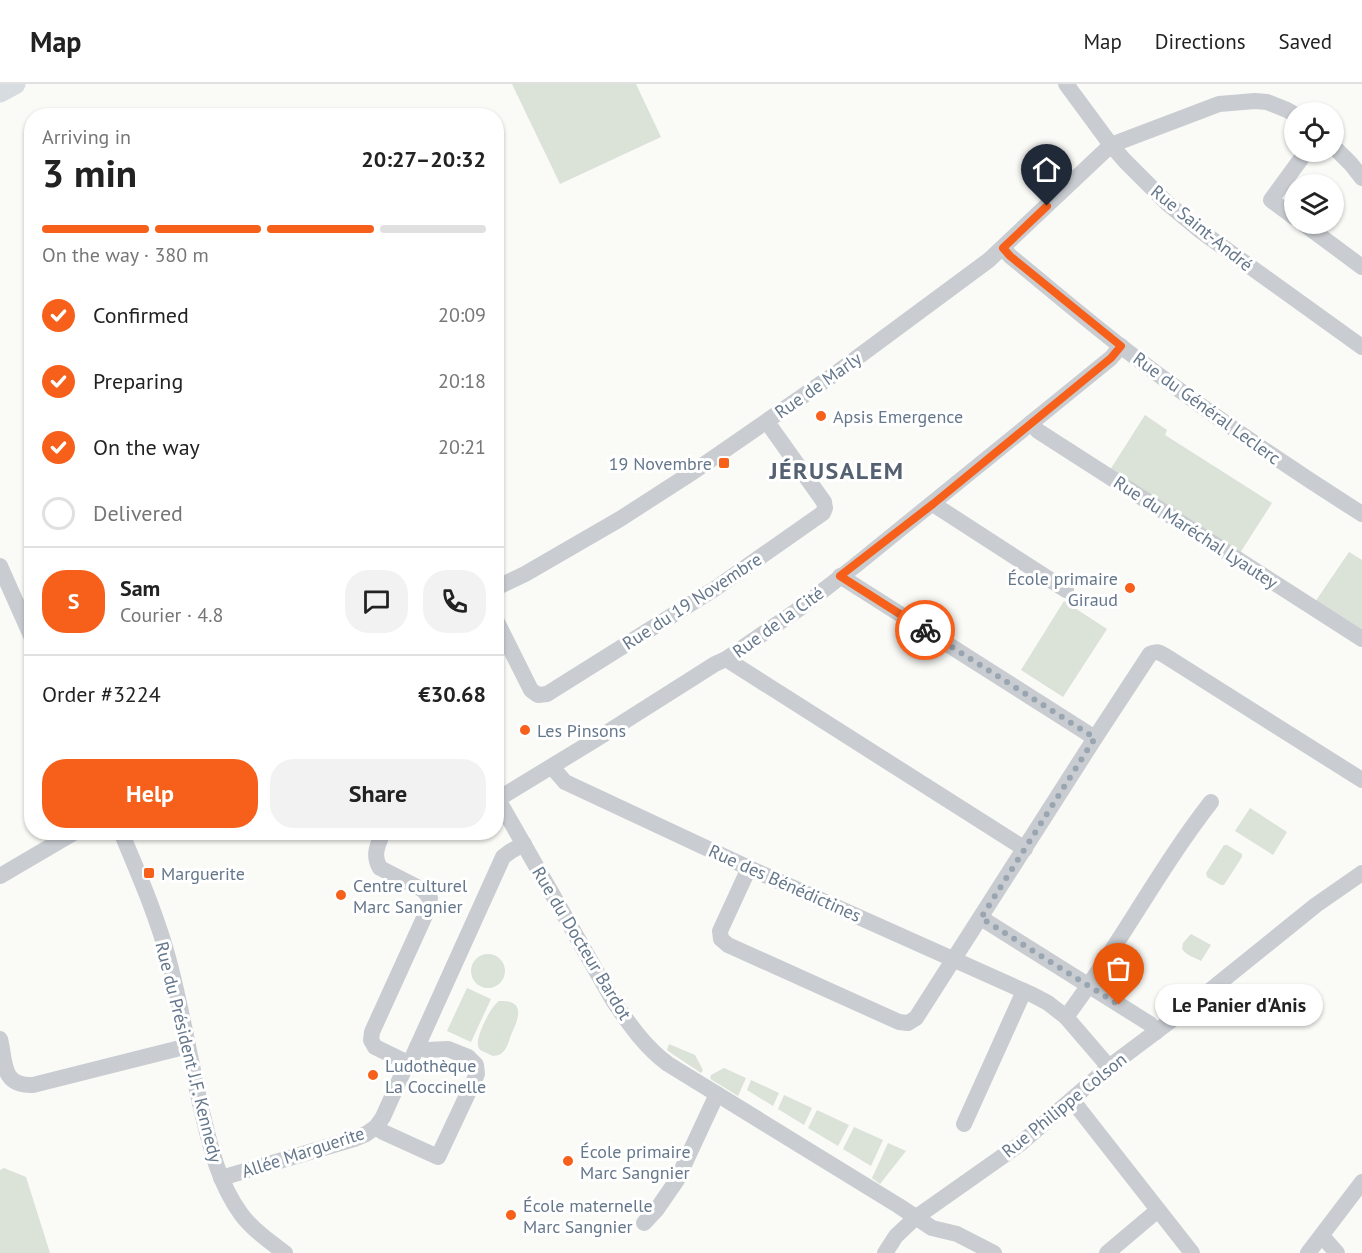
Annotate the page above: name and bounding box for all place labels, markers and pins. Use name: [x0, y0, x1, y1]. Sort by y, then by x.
pin: [1021, 144, 1072, 206]
place label: Apsis Emergence: [833, 405, 963, 428]
marker: Apsis Emergence: [814, 409, 828, 423]
place label: 19 Novembre: [609, 452, 712, 475]
marker: 19 Novembre: [717, 456, 731, 470]
place label: École primaire Giraud: [1007, 567, 1118, 611]
marker: École primaire Giraud: [1123, 581, 1137, 595]
place label: Les Pinsons: [537, 719, 626, 742]
marker: Les Pinsons: [518, 723, 532, 737]
place label: Marguerite: [161, 862, 245, 885]
marker: Marguerite: [142, 866, 156, 880]
place label: Centre culturel Marc Sangnier: [353, 874, 468, 918]
marker: Centre culturel Marc Sangnier: [334, 888, 348, 902]
pin: [1093, 943, 1144, 1005]
callout: Le Panier d'Anis: [1155, 984, 1323, 1026]
place label: Ludothèque La Coccinelle: [385, 1054, 486, 1098]
marker: Ludothèque La Coccinelle: [366, 1068, 380, 1082]
place label: École primaire Marc Sangnier: [580, 1140, 691, 1184]
marker: École primaire Marc Sangnier: [561, 1154, 575, 1168]
place label: École maternelle Marc Sangnier: [523, 1194, 653, 1238]
marker: École maternelle Marc Sangnier: [504, 1208, 518, 1222]

